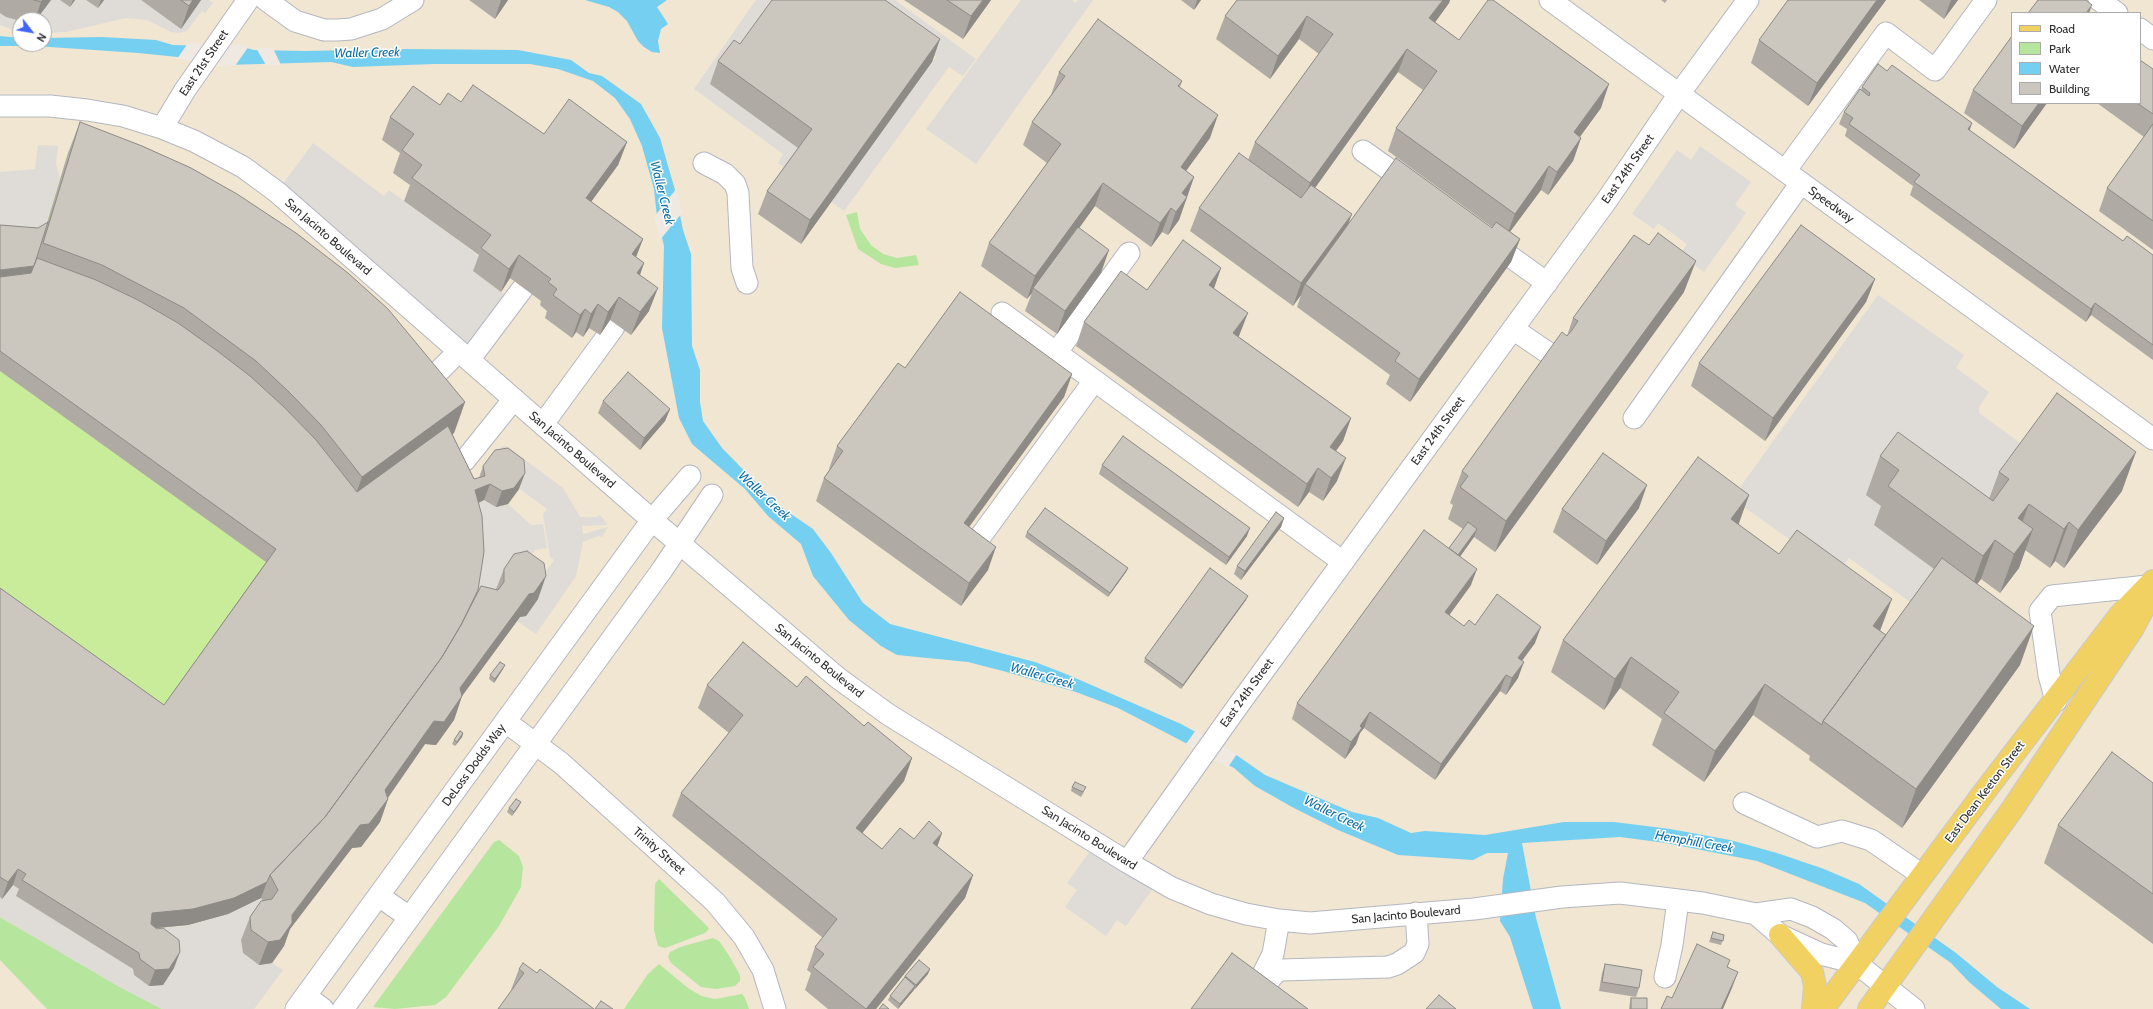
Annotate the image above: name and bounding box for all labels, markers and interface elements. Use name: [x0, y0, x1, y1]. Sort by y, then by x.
north arrow: [12, 12, 52, 52]
legend: [2011, 12, 2141, 104]
text: Road: [2049, 21, 2075, 36]
street label: East 21st Street: [177, 27, 231, 99]
text: N: [33, 31, 49, 45]
text: Park: [2049, 41, 2071, 56]
water label: Waller Creek: [334, 45, 400, 61]
text: Water: [2049, 61, 2079, 76]
text: Building: [2049, 81, 2090, 96]
street label: East 24th Street: [1599, 132, 1657, 206]
water label: Waller Creek: [647, 159, 677, 227]
street label: Speedway: [1805, 184, 1857, 226]
street label: San Jacinto Boulevard: [282, 196, 374, 278]
street label: East 24th Street: [1408, 394, 1468, 468]
street label: San Jacinto Boulevard: [526, 409, 618, 491]
water label: Waller Creek: [735, 468, 793, 524]
street label: San Jacinto Boulevard: [772, 621, 866, 701]
street label: East 24th Street: [1217, 656, 1277, 730]
water label: Waller Creek: [1008, 659, 1076, 693]
street label: DeLoss Dodds Way: [439, 721, 509, 809]
street label: East Dean Keeton Street: [1942, 738, 2028, 846]
water label: Waller Creek: [1301, 793, 1367, 835]
street label: San Jacinto Boulevard: [1039, 803, 1139, 873]
street label: Trinity Street: [630, 824, 688, 878]
water label: Hemphill Creek: [1654, 827, 1734, 857]
street label: San Jacinto Boulevard: [1351, 903, 1461, 927]

